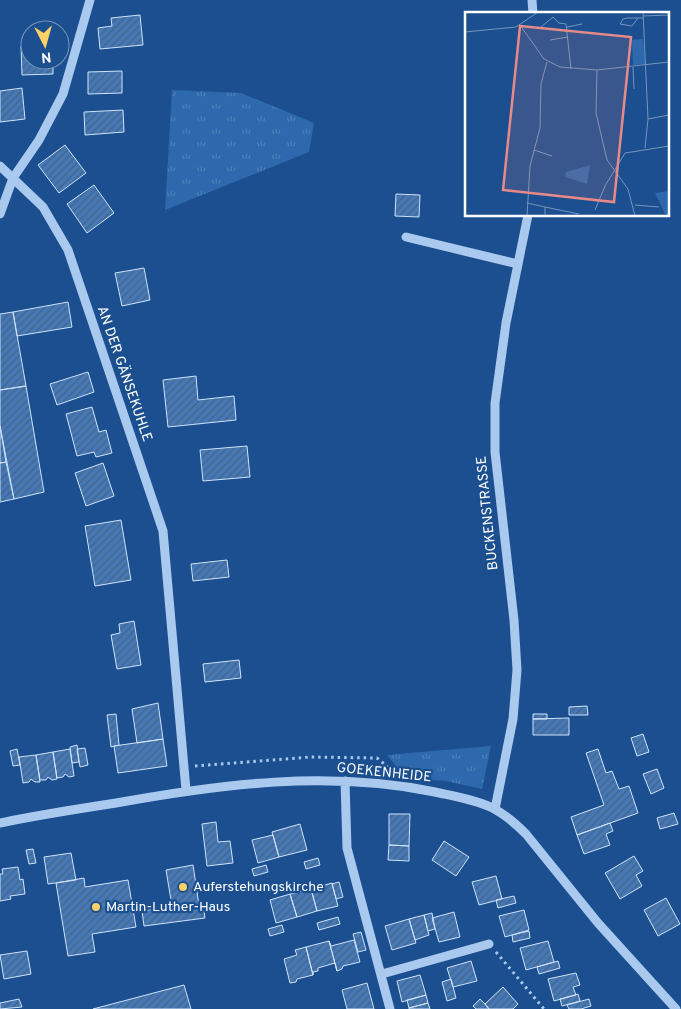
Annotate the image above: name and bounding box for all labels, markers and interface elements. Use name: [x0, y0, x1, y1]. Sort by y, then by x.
inset map: [465, 12, 668, 216]
north arrow: [20, 20, 70, 70]
text: N: [40, 47, 52, 65]
street label: AN DER GÄNSEKUHLE: [93, 304, 156, 444]
street label: BUCKENSTRASSE: [474, 455, 502, 571]
street label: GOEKENHEIDE: [336, 760, 432, 786]
place label: Auferstehungskirche: [193, 879, 324, 896]
marker: Auferstehungskirche: [177, 881, 189, 893]
place label: Martin-Luther-Haus: [106, 899, 230, 916]
marker: Martin-Luther-Haus: [90, 901, 102, 913]

